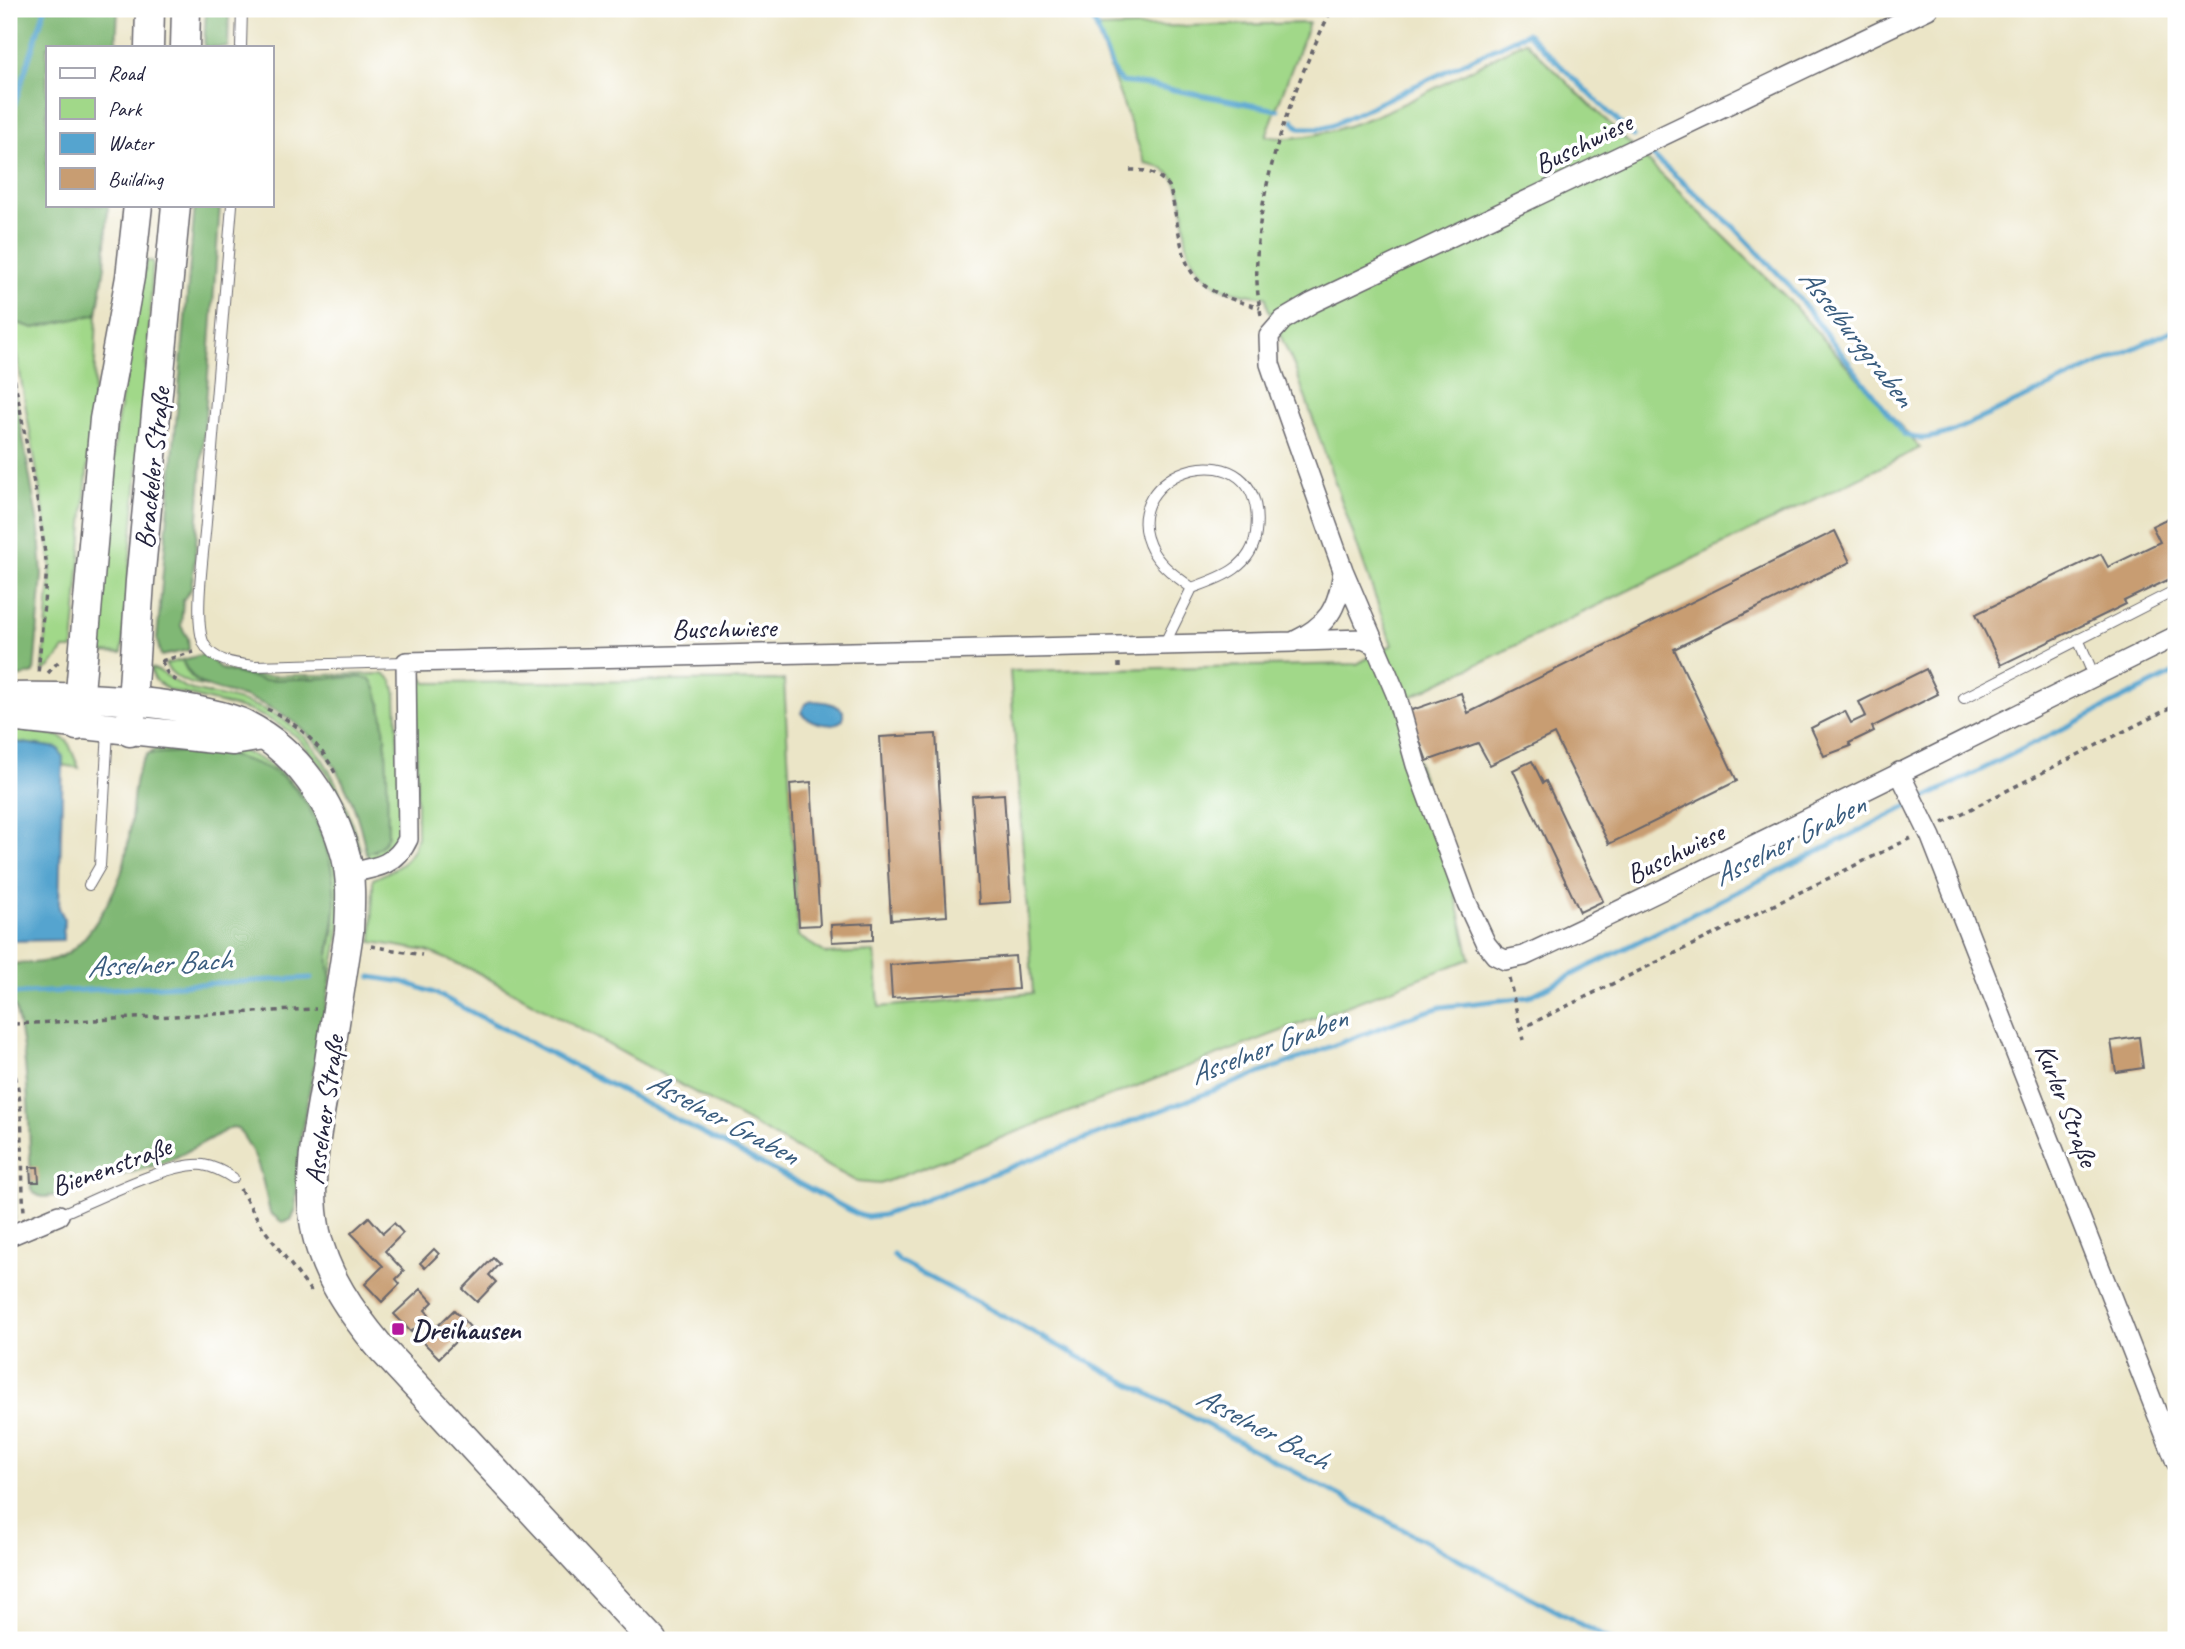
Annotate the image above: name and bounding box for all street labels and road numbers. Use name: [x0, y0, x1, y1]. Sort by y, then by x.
street label: Buschwiese: [1528, 104, 1639, 182]
street label: Brackeler Straße: [126, 384, 178, 550]
street label: Buschwiese: [671, 610, 778, 646]
street label: Buschwiese: [1620, 814, 1731, 892]
street label: Asselner Straße: [296, 1031, 352, 1187]
street label: Kurler Straße: [2028, 1039, 2107, 1173]
street label: Bienenstraße: [46, 1128, 177, 1204]

